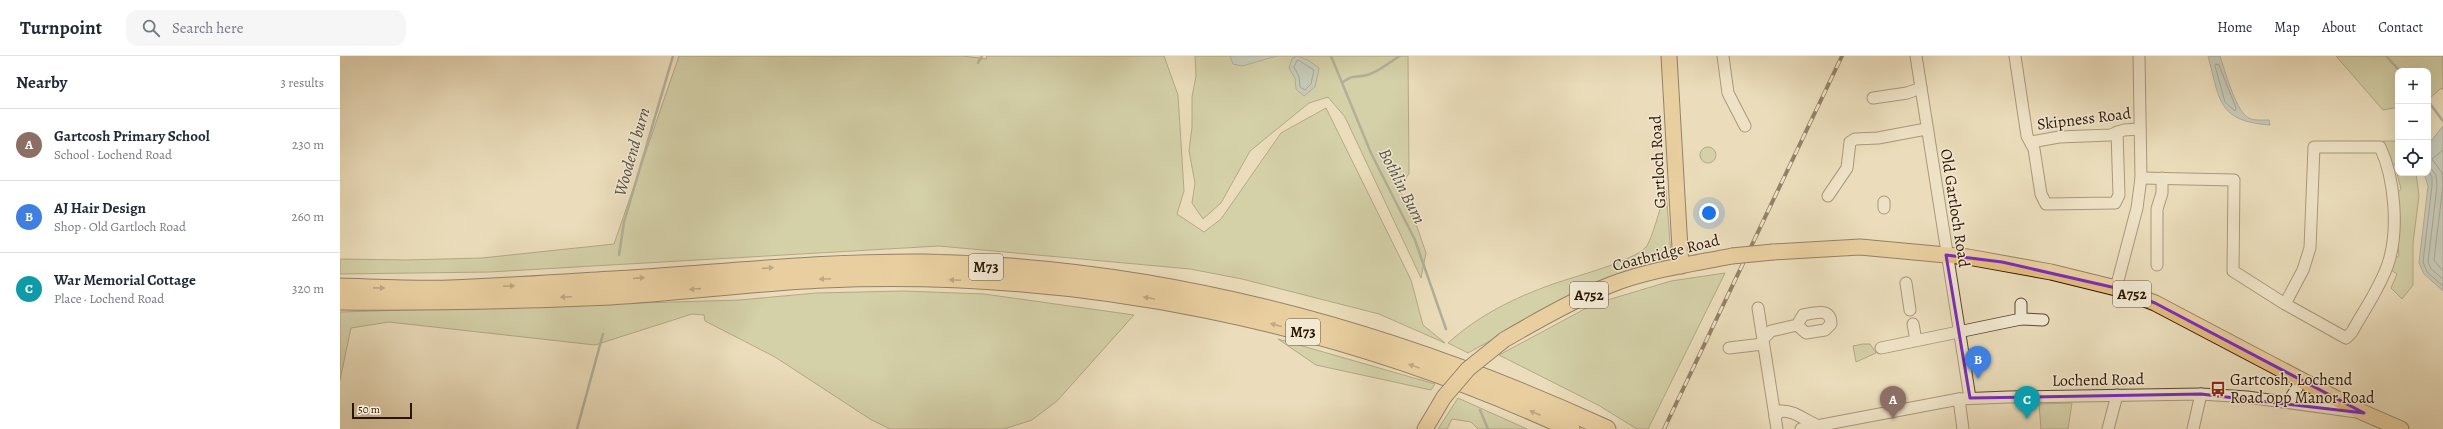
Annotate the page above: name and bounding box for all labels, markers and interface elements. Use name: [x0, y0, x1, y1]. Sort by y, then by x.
search box: [126, 10, 406, 46]
text: Turnpoint: [20, 15, 102, 41]
icon: search: [140, 17, 162, 39]
text: Search here: [172, 18, 243, 38]
text: Home: [2217, 18, 2252, 37]
text: Map: [2274, 18, 2300, 37]
text: About: [2322, 18, 2356, 37]
text: Contact: [2378, 18, 2423, 37]
map controls: [2395, 68, 2431, 176]
button: +: [2395, 68, 2431, 104]
text: Nearby: [16, 71, 67, 94]
text: 3 results: [280, 74, 324, 91]
street label: Skipness Road: [2036, 102, 2133, 136]
button: −: [2395, 104, 2431, 140]
water label: Woodend burn: [608, 105, 656, 199]
street label: Gartloch Road: [1645, 115, 1671, 209]
text: Gartcosh Primary School: [54, 126, 210, 146]
text: A: [25, 136, 33, 153]
text: 230 m: [292, 136, 324, 153]
button: locate: [2395, 140, 2431, 176]
water label: Bothlin Burn: [1373, 144, 1431, 228]
text: School · Lochend Road: [54, 146, 172, 163]
street label: Old Gartloch Road: [1935, 147, 1975, 269]
text: AJ Hair Design: [54, 198, 146, 218]
your location: [1699, 203, 1719, 223]
text: B: [25, 208, 33, 225]
text: 260 m: [291, 208, 324, 225]
text: Shop · Old Gartloch Road: [54, 218, 186, 235]
street label: Coatbridge Road: [1610, 229, 1722, 277]
road number: M73: [969, 254, 1003, 280]
one-way arrow: [762, 265, 774, 272]
text: War Memorial Cottage: [54, 270, 196, 290]
one-way arrow: [633, 275, 645, 281]
one-way arrow: [818, 276, 831, 282]
one-way arrow: [949, 276, 961, 283]
text: C: [25, 280, 33, 297]
text: 320 m: [292, 280, 324, 297]
road number: A752: [2113, 281, 2151, 307]
one-way arrow: [503, 282, 515, 289]
road number: A752: [1570, 282, 1608, 308]
one-way arrow: [373, 285, 386, 291]
one-way arrow: [689, 286, 701, 292]
text: Place · Lochend Road: [54, 290, 164, 307]
one-way arrow: [560, 294, 572, 301]
one-way arrow: [1143, 295, 1155, 301]
road number: M73: [1286, 319, 1320, 345]
one-way arrow: [1270, 322, 1282, 328]
pin: B: [1965, 346, 1991, 379]
one-way arrow: [1408, 362, 1420, 368]
street label: Lochend Road: [2052, 368, 2145, 392]
place label: Gartcosh, Lochend Road opp Manor Road: [2230, 369, 2375, 409]
bus stop icon: Gartcosh, Lochend Road opp Manor Road: [2209, 380, 2227, 398]
pin: A: [1880, 386, 1906, 419]
pin: C: [2014, 386, 2040, 419]
scale bar: [352, 401, 412, 420]
text: 50 m: [358, 402, 380, 417]
one-way arrow: [1529, 410, 1541, 416]

